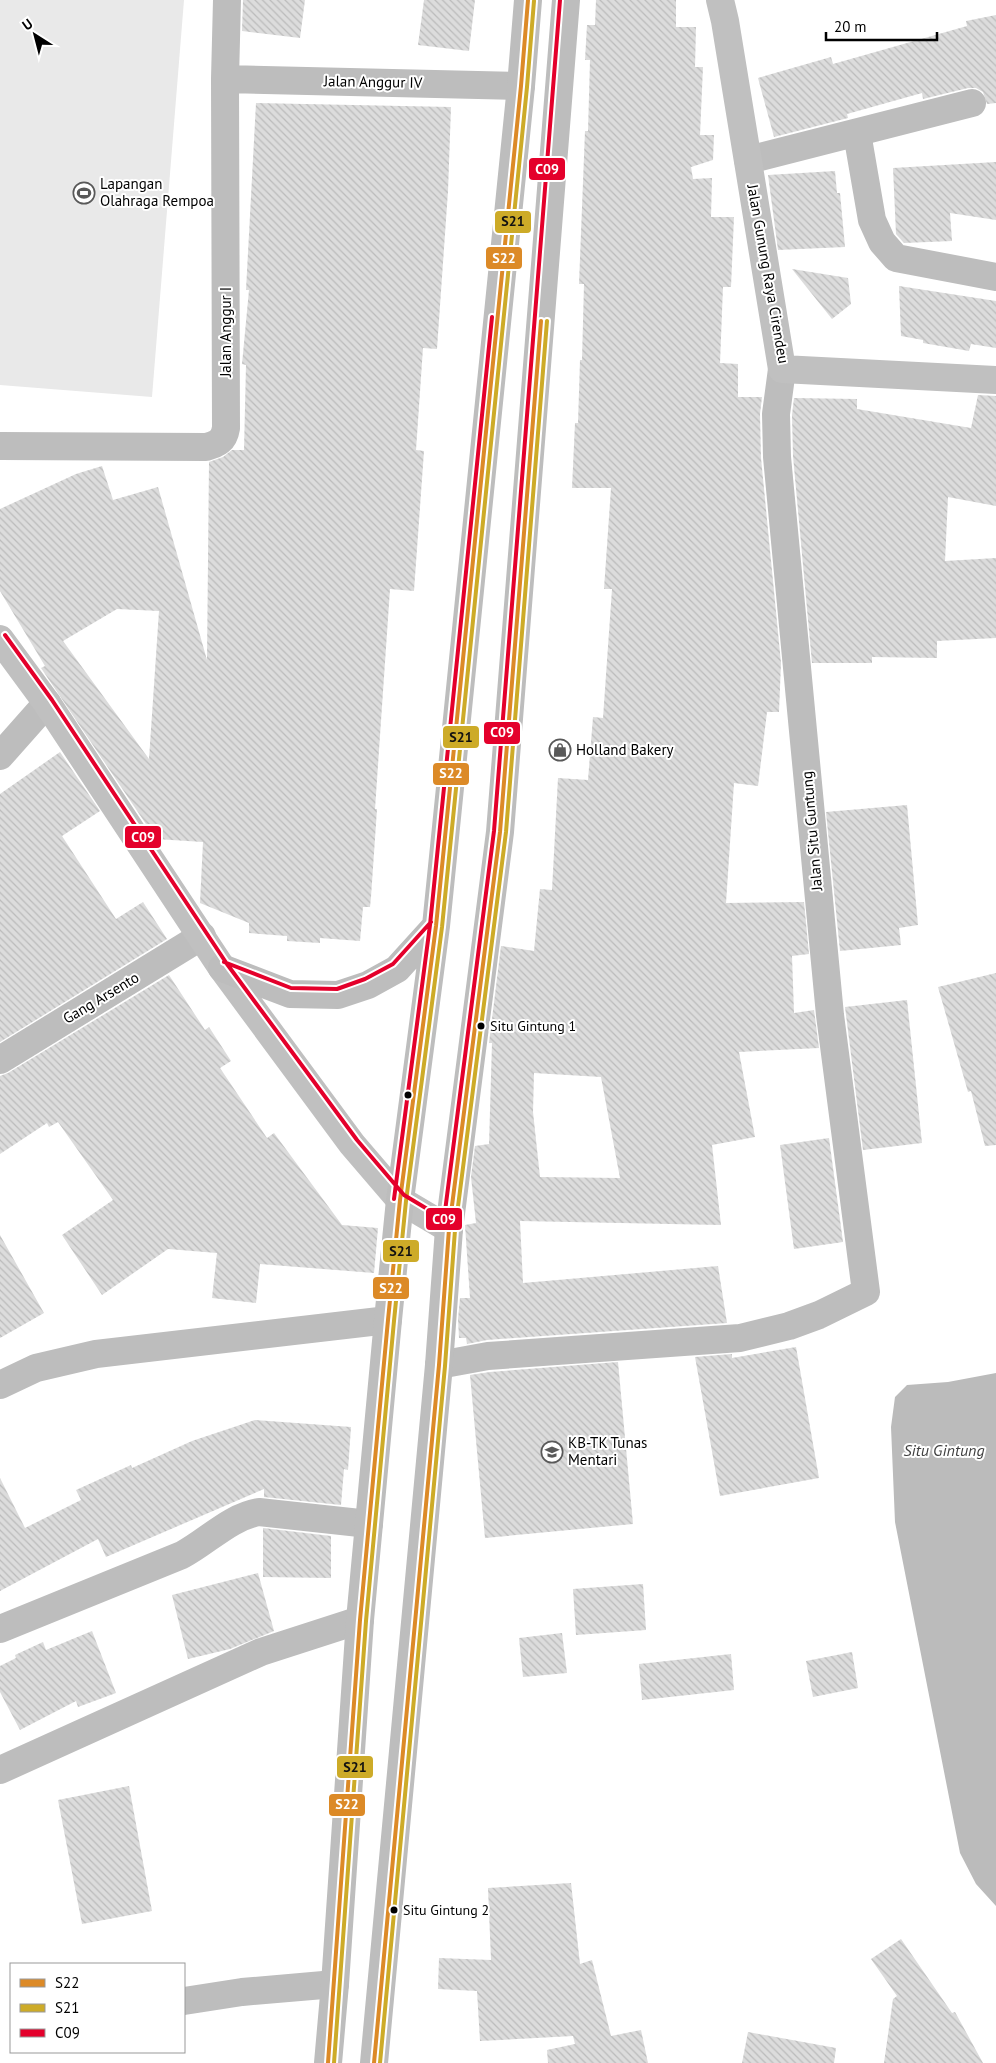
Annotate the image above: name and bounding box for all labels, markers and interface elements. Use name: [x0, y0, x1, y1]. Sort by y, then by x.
north arrow: [10, 10, 60, 60]
scale bar: [826, 10, 937, 42]
text: U: [19, 15, 36, 34]
text: 20 m: [834, 17, 867, 36]
street label: Jalan Anggur IV: [323, 71, 423, 92]
line badge: C09: [528, 157, 566, 181]
text: C09: [535, 160, 559, 178]
place label: Lapangan Olahraga Rempoa: [100, 174, 214, 210]
sports icon: Lapangan Olahraga Rempoa: [72, 181, 96, 205]
street label: Jalan Gunung Raya Cirendeu: [743, 182, 794, 365]
line badge: S21: [494, 210, 532, 234]
text: S21: [501, 212, 525, 230]
line badge: S22: [485, 246, 523, 270]
text: S22: [492, 249, 516, 267]
street label: Jalan Anggur I: [216, 287, 235, 378]
line badge: C09: [483, 721, 521, 745]
text: C09: [490, 723, 514, 741]
line badge: S21: [442, 725, 480, 749]
text: S21: [449, 728, 473, 746]
shop icon: Holland Bakery: [548, 738, 572, 762]
place label: Holland Bakery: [576, 740, 674, 759]
line badge: S22: [432, 762, 470, 786]
text: S22: [439, 764, 463, 782]
street label: Jalan Situ Guntung: [797, 770, 826, 893]
line badge: C09: [124, 825, 162, 849]
text: C09: [131, 828, 155, 846]
street label: Gang Arsento: [59, 967, 142, 1028]
place label: Situ Gintung 1: [490, 1017, 576, 1035]
marker: Situ Gintung 1: [476, 1021, 486, 1031]
unlabelled marker: [403, 1090, 413, 1100]
line badge: C09: [425, 1207, 463, 1231]
text: C09: [432, 1210, 456, 1228]
line badge: S21: [382, 1239, 420, 1263]
text: S21: [389, 1242, 413, 1260]
line badge: S22: [372, 1276, 410, 1300]
text: S22: [379, 1279, 403, 1297]
place label: KB-TK Tunas Mentari: [568, 1433, 647, 1469]
school or university icon: KB-TK Tunas Mentari: [540, 1440, 564, 1464]
water label: Situ Gintung: [903, 1440, 985, 1460]
line badge: S21: [336, 1755, 374, 1779]
text: S21: [343, 1758, 367, 1776]
line badge: S22: [328, 1793, 366, 1817]
text: S22: [335, 1795, 359, 1813]
place label: Situ Gintung 2: [403, 1901, 489, 1919]
marker: Situ Gintung 2: [389, 1905, 399, 1915]
legend: [10, 1963, 185, 2053]
text: S22: [55, 1973, 79, 1992]
text: S21: [55, 1998, 79, 2017]
text: C09: [55, 2023, 80, 2042]

